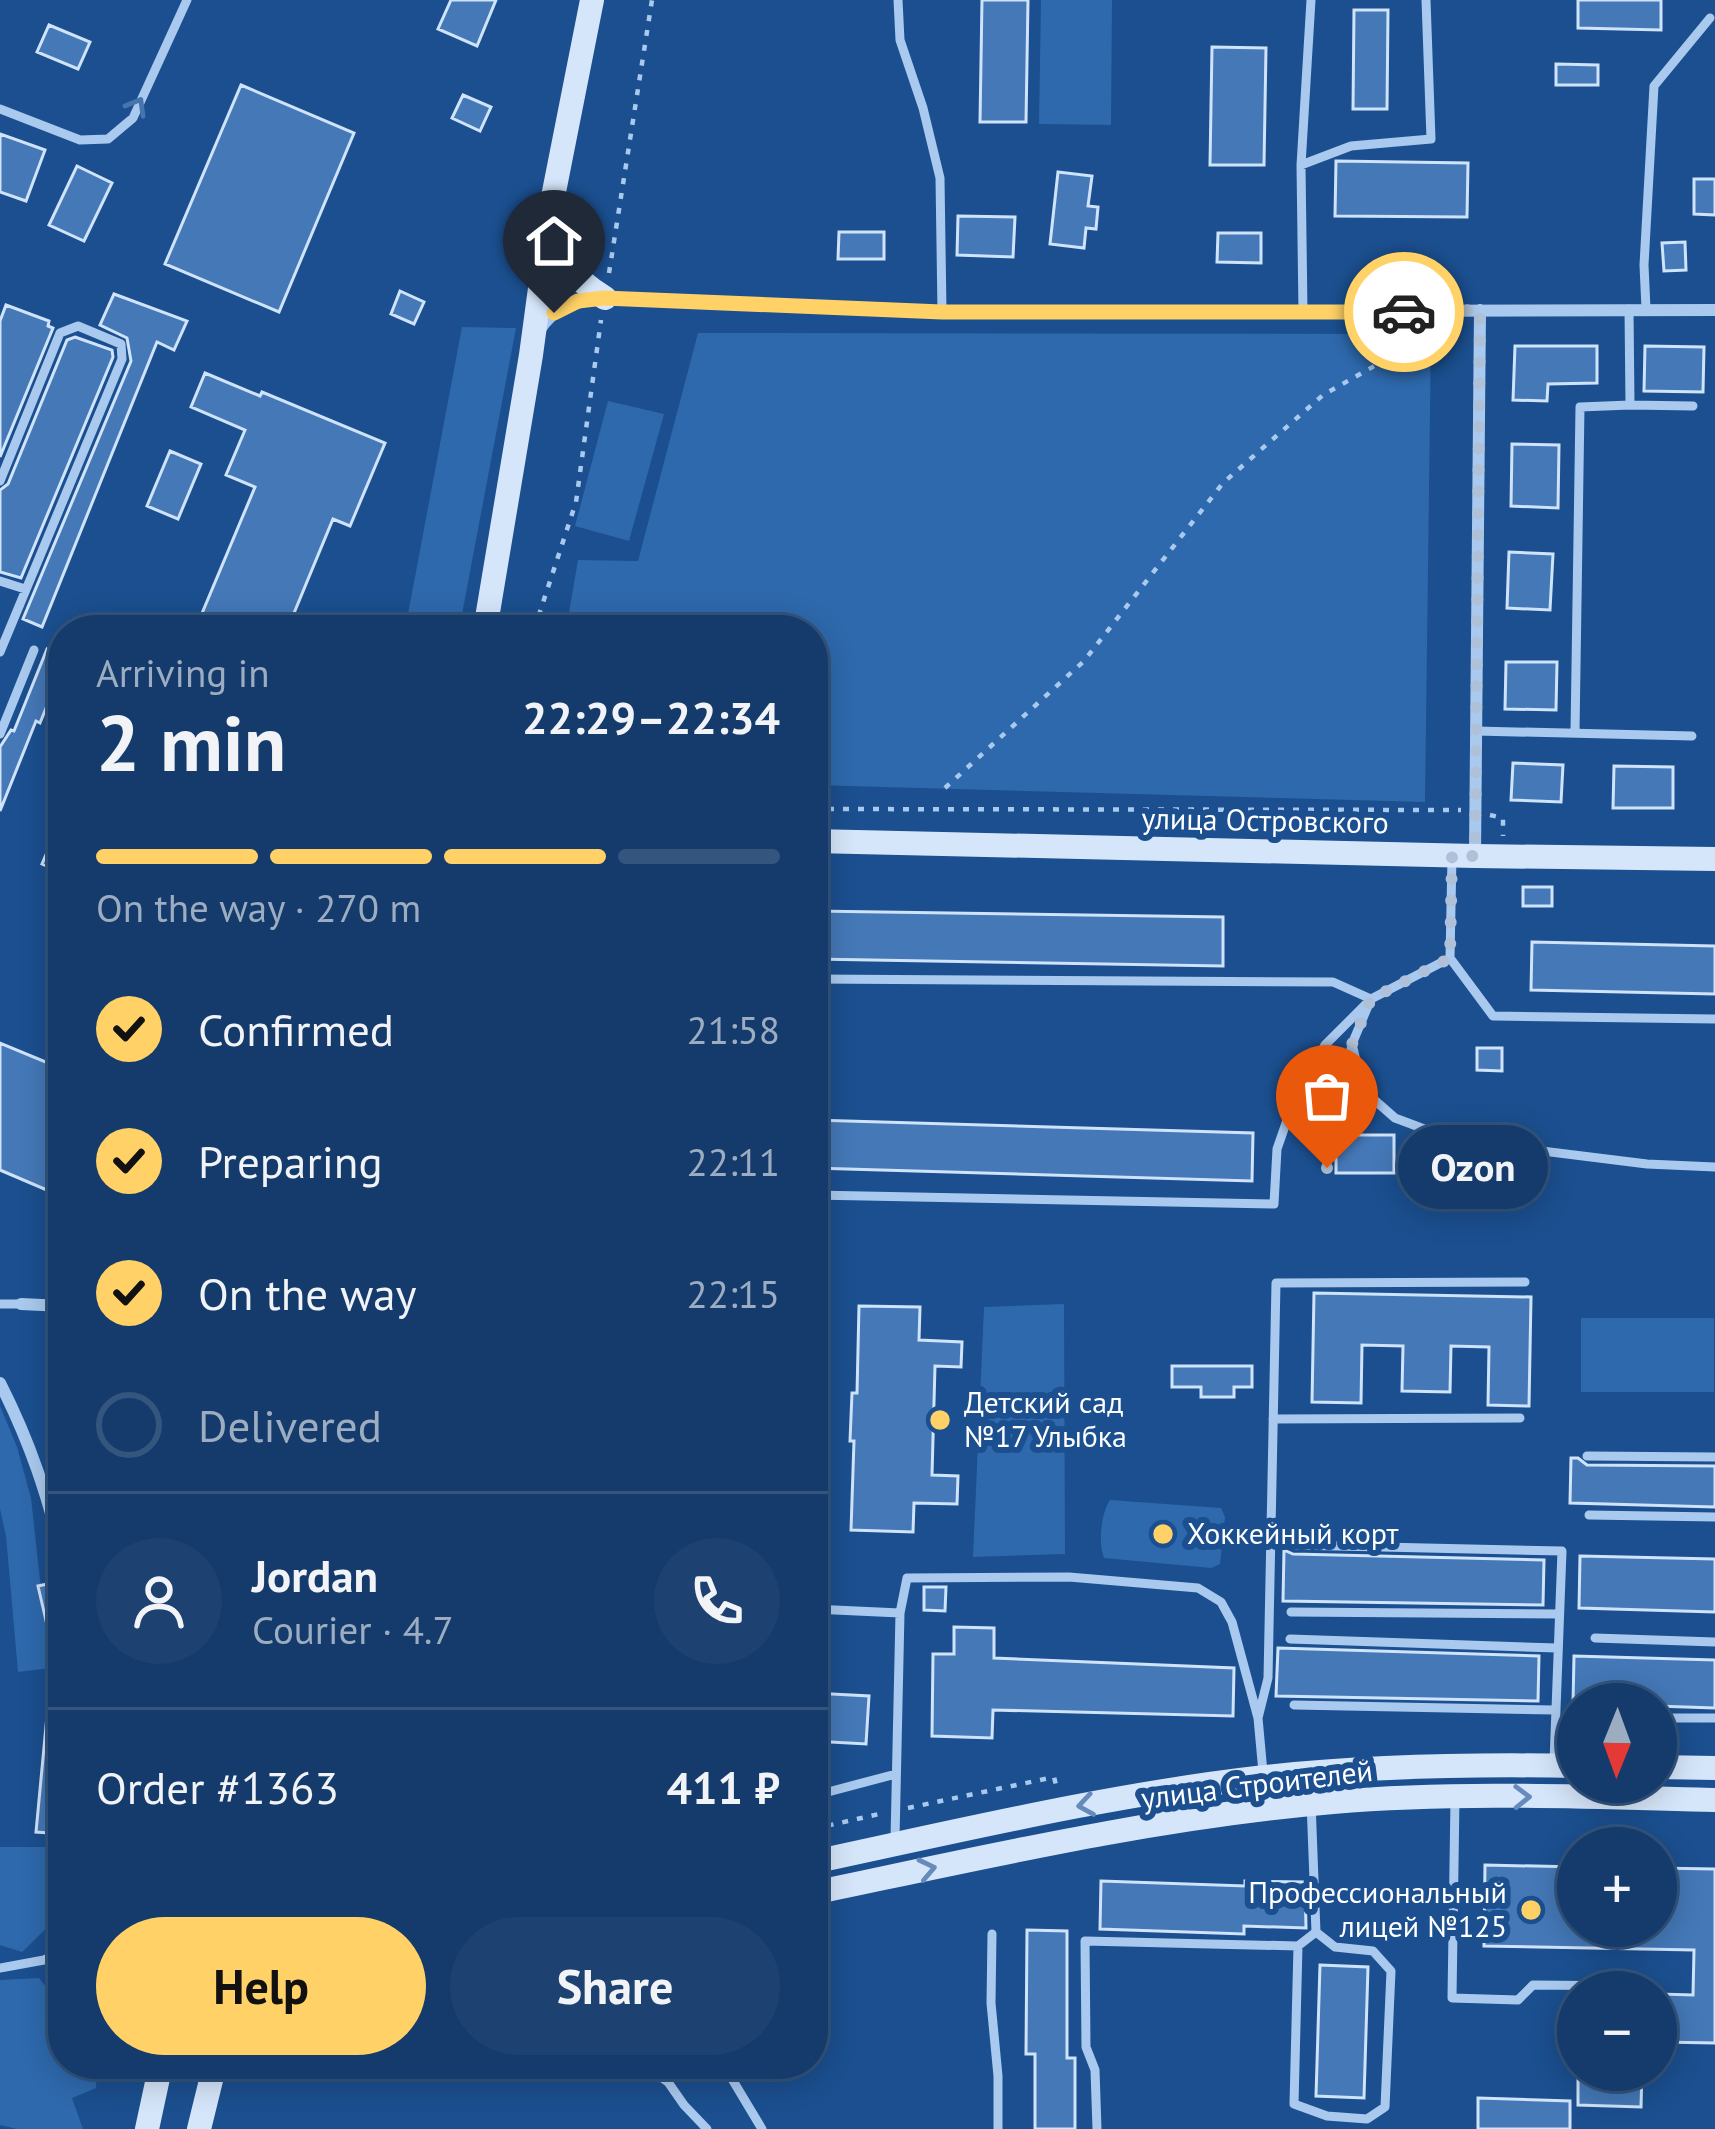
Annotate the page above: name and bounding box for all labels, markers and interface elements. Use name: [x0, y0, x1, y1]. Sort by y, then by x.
one-way arrow: [123, 97, 146, 118]
pin: [503, 190, 605, 313]
icon: home: [521, 208, 587, 274]
courier: [1344, 252, 1464, 372]
icon: car: [1371, 279, 1437, 345]
text: Arriving in: [96, 647, 270, 698]
text: 22:29–22:34: [522, 688, 780, 746]
text: 2 min: [96, 692, 286, 793]
street label: улица Островского: [1141, 798, 1389, 841]
text: On the way · 270 m: [96, 882, 421, 933]
icon: check: [96, 996, 162, 1062]
text: Confirmed: [198, 1000, 394, 1058]
text: 21:58: [686, 1004, 780, 1055]
pin: [1276, 1045, 1378, 1168]
icon: bag: [1294, 1063, 1360, 1129]
callout: Ozon: [1399, 1126, 1549, 1210]
icon: check: [96, 1128, 162, 1194]
text: Preparing: [198, 1132, 383, 1190]
text: 22:11: [686, 1136, 780, 1187]
text: Ozon: [1430, 1141, 1516, 1192]
icon: check: [96, 1260, 162, 1326]
text: On the way: [198, 1264, 417, 1322]
text: 22:15: [686, 1268, 780, 1319]
place label: Детский сад №17 Улыбка: [964, 1382, 1127, 1455]
text: Delivered: [198, 1396, 382, 1454]
marker: Детский сад №17 Улыбка: [927, 1407, 953, 1433]
place label: Хоккейный корт: [1187, 1513, 1399, 1552]
marker: Хоккейный корт: [1150, 1521, 1176, 1547]
button: person: [96, 1538, 222, 1664]
button: phone: [654, 1538, 780, 1664]
text: Jordan: [252, 1546, 378, 1604]
text: Courier · 4.7: [252, 1604, 454, 1655]
north arrow: [1557, 1683, 1677, 1803]
map controls: [1557, 1683, 1677, 2091]
street label: улица Строителей: [1139, 1750, 1375, 1817]
text: Order #1363: [96, 1758, 339, 1816]
text: 411 ₽: [667, 1758, 780, 1816]
one-way arrow: [1514, 1784, 1532, 1810]
one-way arrow: [1076, 1791, 1095, 1817]
button: +: [1557, 1827, 1677, 1947]
one-way arrow: [917, 1857, 937, 1882]
place label: Профессиональный лицей №125: [1248, 1872, 1507, 1945]
marker: Профессиональный лицей №125: [1518, 1897, 1544, 1923]
button: Help: [96, 1917, 426, 2055]
button: Share: [450, 1917, 780, 2055]
button: −: [1557, 1971, 1677, 2091]

